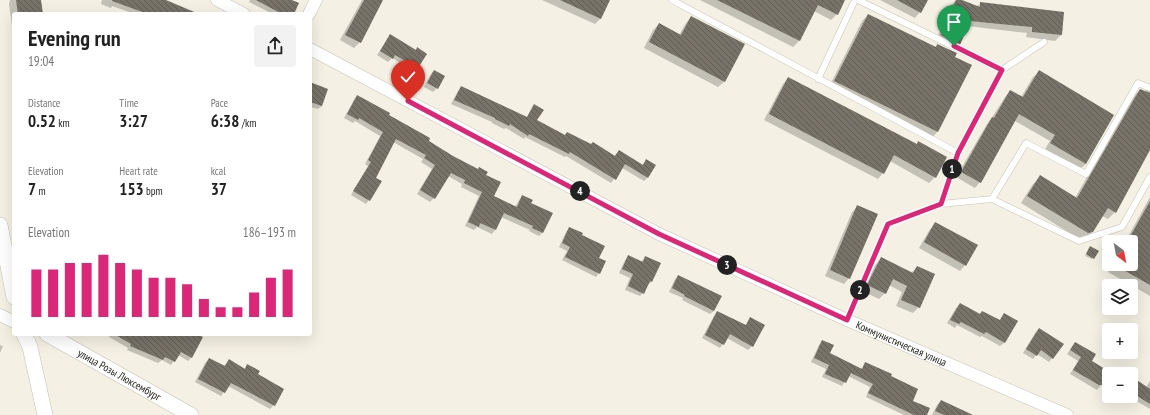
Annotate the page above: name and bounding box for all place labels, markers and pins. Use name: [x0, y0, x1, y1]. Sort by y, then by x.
pin: [937, 5, 971, 46]
pin: [391, 60, 425, 101]
pin: 1: [942, 159, 962, 179]
pin: 4: [570, 181, 590, 201]
pin: 3: [717, 255, 737, 275]
pin: 2: [850, 280, 870, 300]

